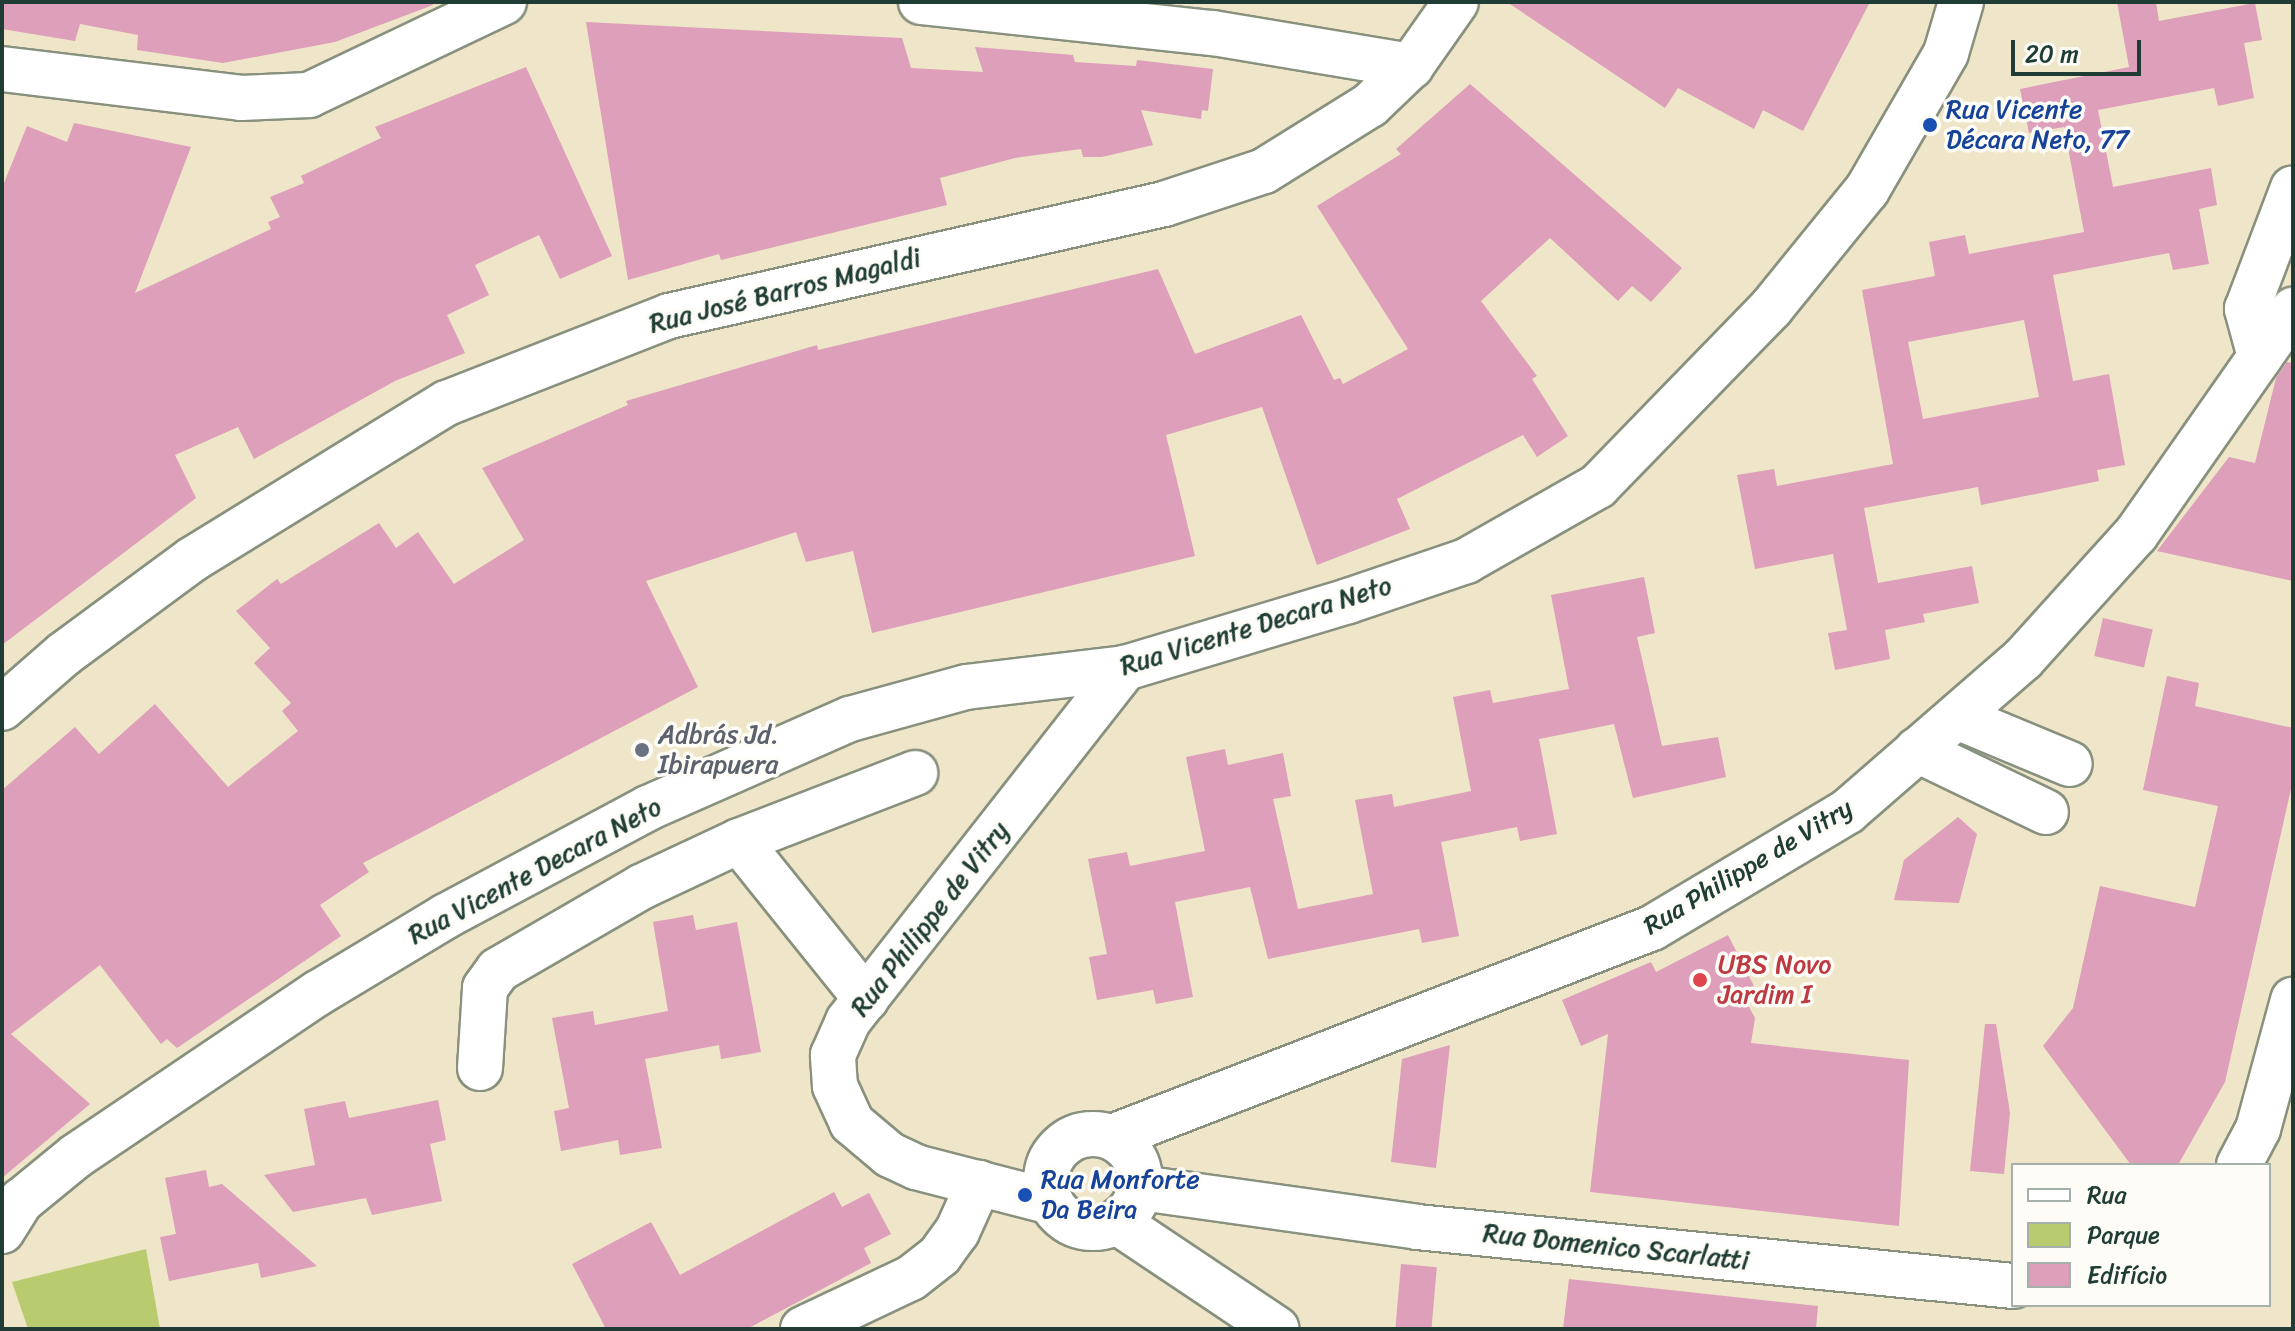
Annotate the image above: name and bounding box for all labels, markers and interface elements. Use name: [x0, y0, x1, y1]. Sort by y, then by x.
scale bar: [2015, 24, 2145, 74]
text: 20 m: [2025, 33, 2079, 75]
place label: Rua Vicente Décara Neto, 77: [1946, 94, 2131, 156]
marker: Rua Vicente Décara Neto, 77: [1921, 116, 1939, 134]
street label: Rua José Barros Magaldi: [647, 242, 923, 340]
street label: Rua Vicente Decara Neto: [1116, 570, 1396, 682]
place label: Adbrás Jd. Ibirapuera: [658, 719, 779, 780]
marker: Adbrás Jd. Ibirapuera: [633, 741, 651, 759]
street label: Rua Vicente Decara Neto: [402, 791, 668, 951]
street label: Rua Philippe de Vitry: [1637, 792, 1859, 942]
street label: Rua Philippe de Vitry: [844, 815, 1016, 1023]
place label: UBS Novo Jardim I: [1718, 949, 1831, 1010]
marker: UBS Novo Jardim I: [1689, 969, 1711, 991]
legend: [2011, 1163, 2271, 1307]
place label: Rua Monforte Da Beira: [1041, 1164, 1198, 1226]
text: Rua: [2087, 1174, 2126, 1216]
marker: Rua Monforte Da Beira: [1016, 1186, 1034, 1204]
text: Parque: [2087, 1214, 2160, 1256]
street label: Rua Domenico Scarlatti: [1481, 1217, 1751, 1277]
text: Edifício: [2087, 1254, 2167, 1296]

